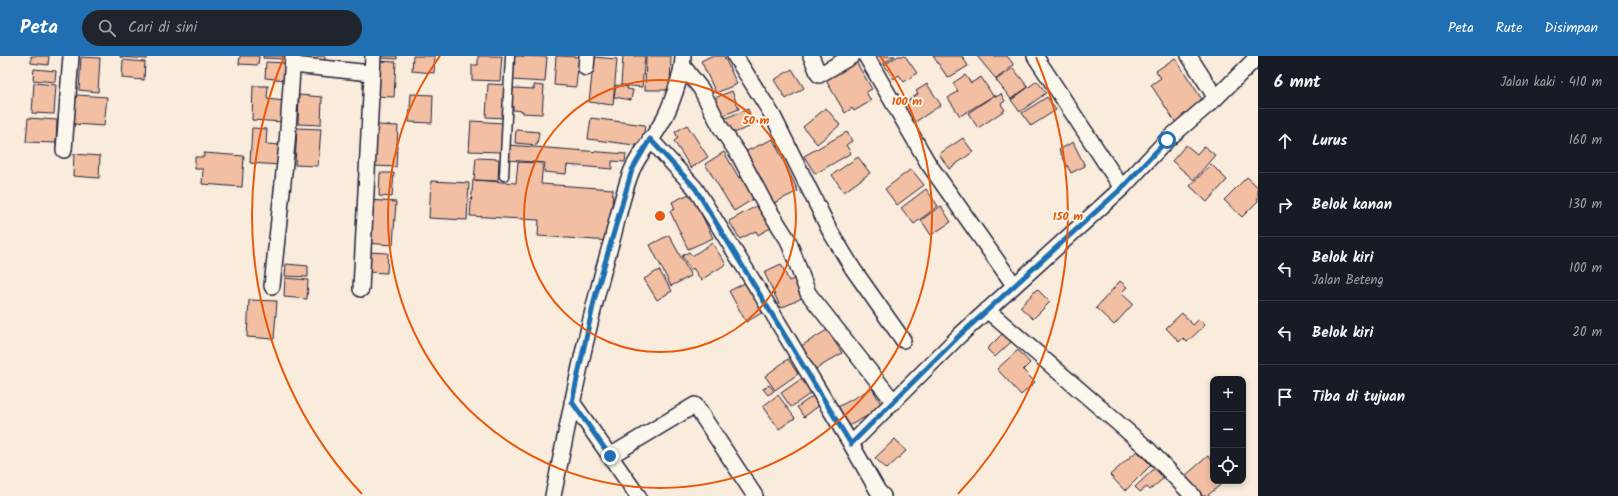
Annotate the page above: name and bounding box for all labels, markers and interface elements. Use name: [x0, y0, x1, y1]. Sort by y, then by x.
search box: [82, 10, 362, 46]
text: Peta: [20, 13, 58, 43]
text: Cari di sini: [128, 16, 197, 40]
icon: search: [96, 17, 118, 39]
text: Peta: [1448, 17, 1474, 39]
text: Rute: [1496, 17, 1522, 39]
text: Disimpan: [1544, 17, 1598, 39]
text: 6 mnt: [1274, 69, 1321, 96]
text: Jalan kaki · 410 m: [1500, 72, 1602, 93]
text: 100 m: [892, 92, 922, 111]
text: 50 m: [742, 111, 770, 130]
text: Lurus: [1312, 129, 1347, 153]
icon: ahead: [1274, 130, 1296, 152]
text: 160 m: [1569, 130, 1602, 151]
route start: [1158, 131, 1176, 149]
text: Belok kanan: [1312, 193, 1392, 217]
icon: right: [1274, 194, 1296, 216]
text: 130 m: [1568, 194, 1602, 215]
text: 150 m: [1053, 207, 1083, 226]
centre of rings: [653, 209, 667, 223]
text: Belok kiri: [1312, 246, 1373, 270]
icon: left: [1274, 258, 1296, 280]
text: 100 m: [1569, 258, 1602, 279]
text: Jalan Beteng: [1312, 270, 1384, 291]
text: Belok kiri: [1312, 321, 1373, 345]
icon: left: [1274, 322, 1296, 344]
text: 20 m: [1572, 322, 1602, 343]
map controls: [1210, 376, 1246, 484]
button: +: [1210, 376, 1246, 412]
text: Tiba di tujuan: [1312, 385, 1405, 409]
icon: arrive: [1274, 386, 1296, 408]
button: −: [1210, 412, 1246, 448]
route end: [601, 447, 619, 465]
button: locate: [1210, 448, 1246, 484]

